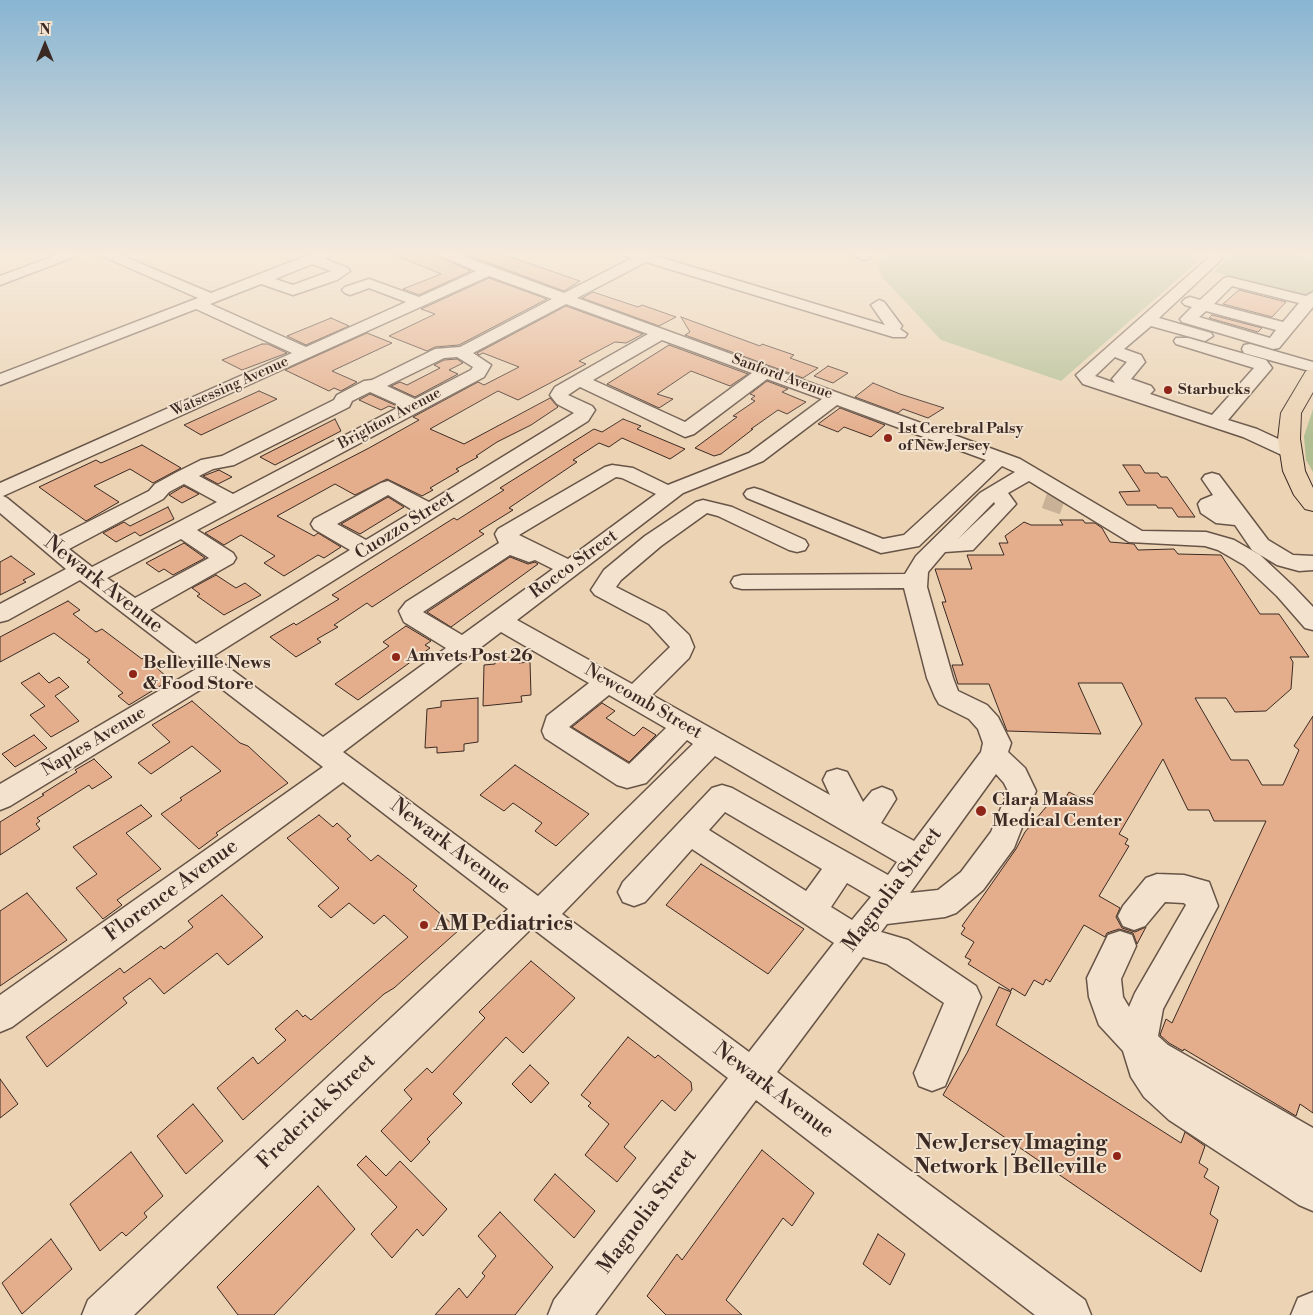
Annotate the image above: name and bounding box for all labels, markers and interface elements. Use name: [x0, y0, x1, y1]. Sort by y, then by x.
north arrow: [20, 20, 70, 70]
text: N: [39, 21, 51, 39]
street label: Sanford Avenue: [729, 350, 835, 404]
street label: Watsessing Avenue: [168, 353, 292, 421]
place label: Starbucks: [1178, 381, 1250, 399]
street label: Brighton Avenue: [335, 384, 445, 454]
marker: Starbucks: [1162, 384, 1174, 396]
place label: 1st Cerebral Palsy of New Jersey: [898, 420, 1023, 455]
marker: 1st Cerebral Palsy of New Jersey: [882, 432, 894, 444]
street label: Cuozzo Street: [351, 487, 459, 565]
street label: Rocco Street: [526, 526, 622, 604]
street label: Newark Avenue: [38, 531, 168, 639]
place label: Amvets Post 26: [406, 646, 533, 668]
marker: Amvets Post 26: [390, 651, 402, 663]
place label: Belleville News & Food Store: [143, 653, 271, 696]
street label: Newcomb Street: [580, 660, 706, 744]
marker: Belleville News & Food Store: [127, 668, 139, 680]
street label: Naples Avenue: [38, 702, 150, 782]
place label: Clara Maass Medical Center: [992, 790, 1122, 832]
street label: Newark Avenue: [385, 793, 515, 901]
marker: Clara Maass Medical Center: [974, 804, 988, 818]
street label: Magnolia Street: [838, 823, 948, 957]
street label: Florence Avenue: [100, 834, 244, 948]
place label: AM Pediatrics: [434, 912, 573, 938]
marker: AM Pediatrics: [418, 919, 430, 931]
street label: Newark Avenue: [708, 1037, 838, 1145]
street label: Frederick Street: [253, 1049, 381, 1175]
place label: New Jersey Imaging Network | Belleville: [914, 1131, 1107, 1181]
street label: Magnolia Street: [593, 1145, 703, 1279]
marker: New Jersey Imaging Network | Belleville: [1111, 1150, 1123, 1162]

